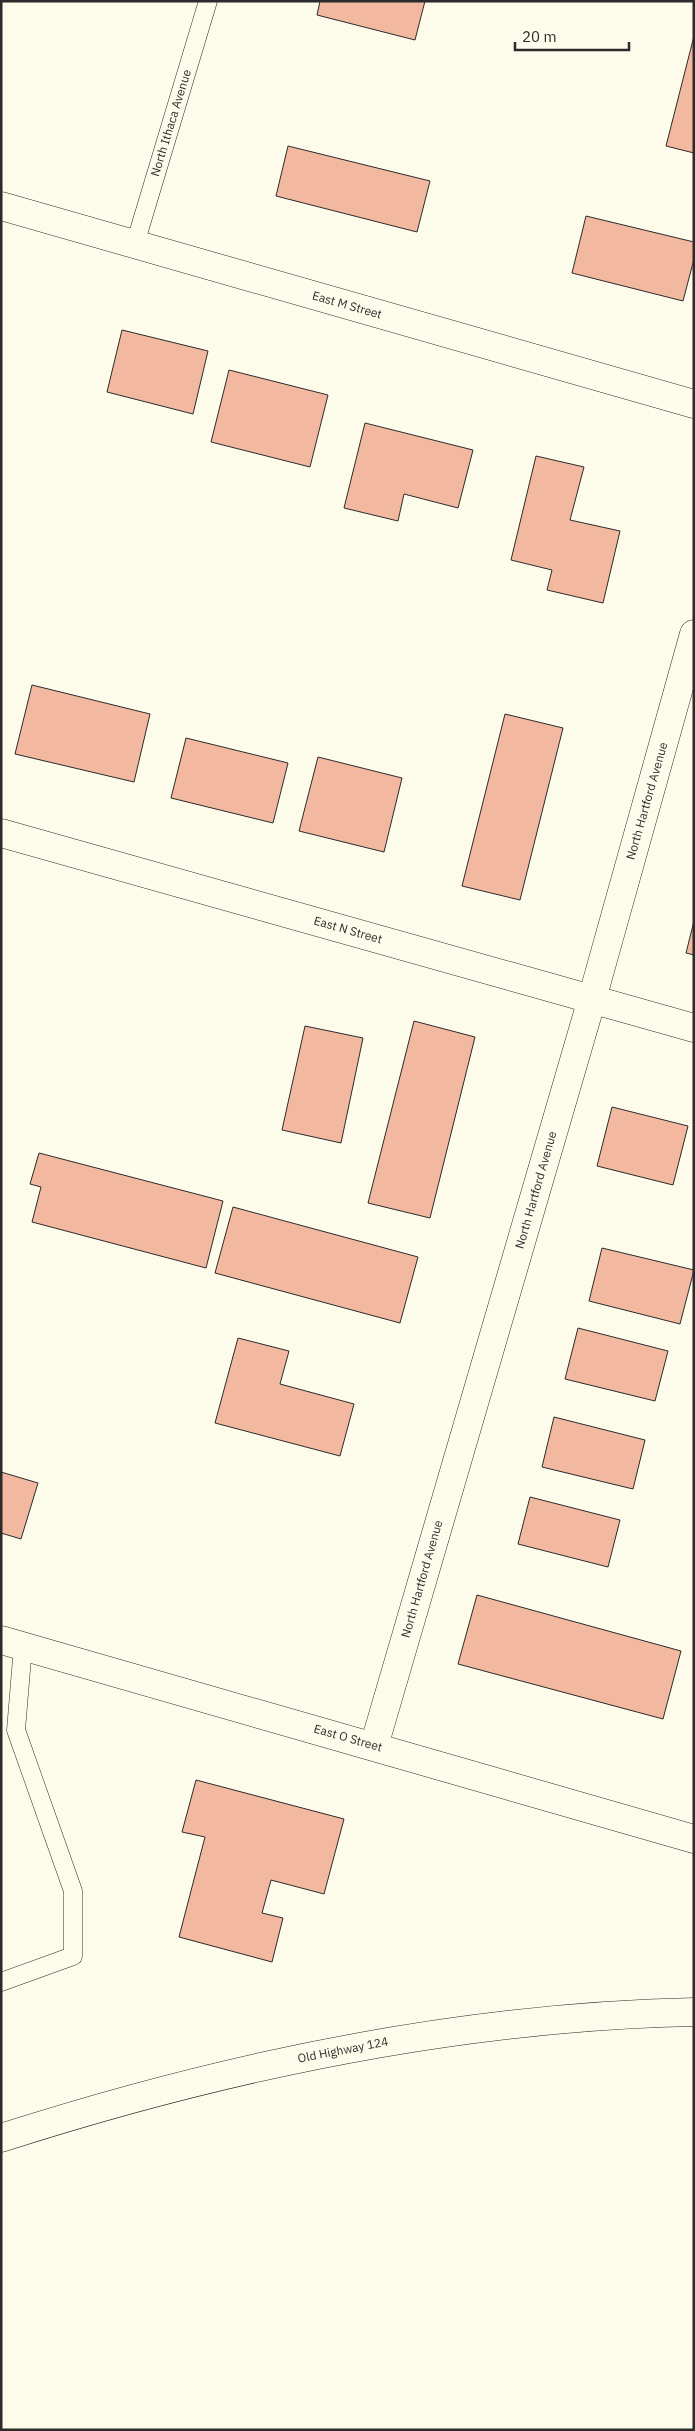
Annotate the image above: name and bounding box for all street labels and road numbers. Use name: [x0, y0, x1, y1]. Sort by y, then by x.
street label: North Ithaca Avenue: [147, 67, 194, 178]
street label: East M Street: [311, 287, 384, 322]
street label: North Hartford Avenue: [623, 740, 671, 861]
street label: East N Street: [312, 913, 384, 946]
street label: North Hartford Avenue: [512, 1129, 560, 1250]
street label: North Hartford Avenue: [398, 1518, 446, 1639]
street label: East O Street: [312, 1721, 384, 1754]
street label: Old Highway 124: [296, 2033, 389, 2066]

